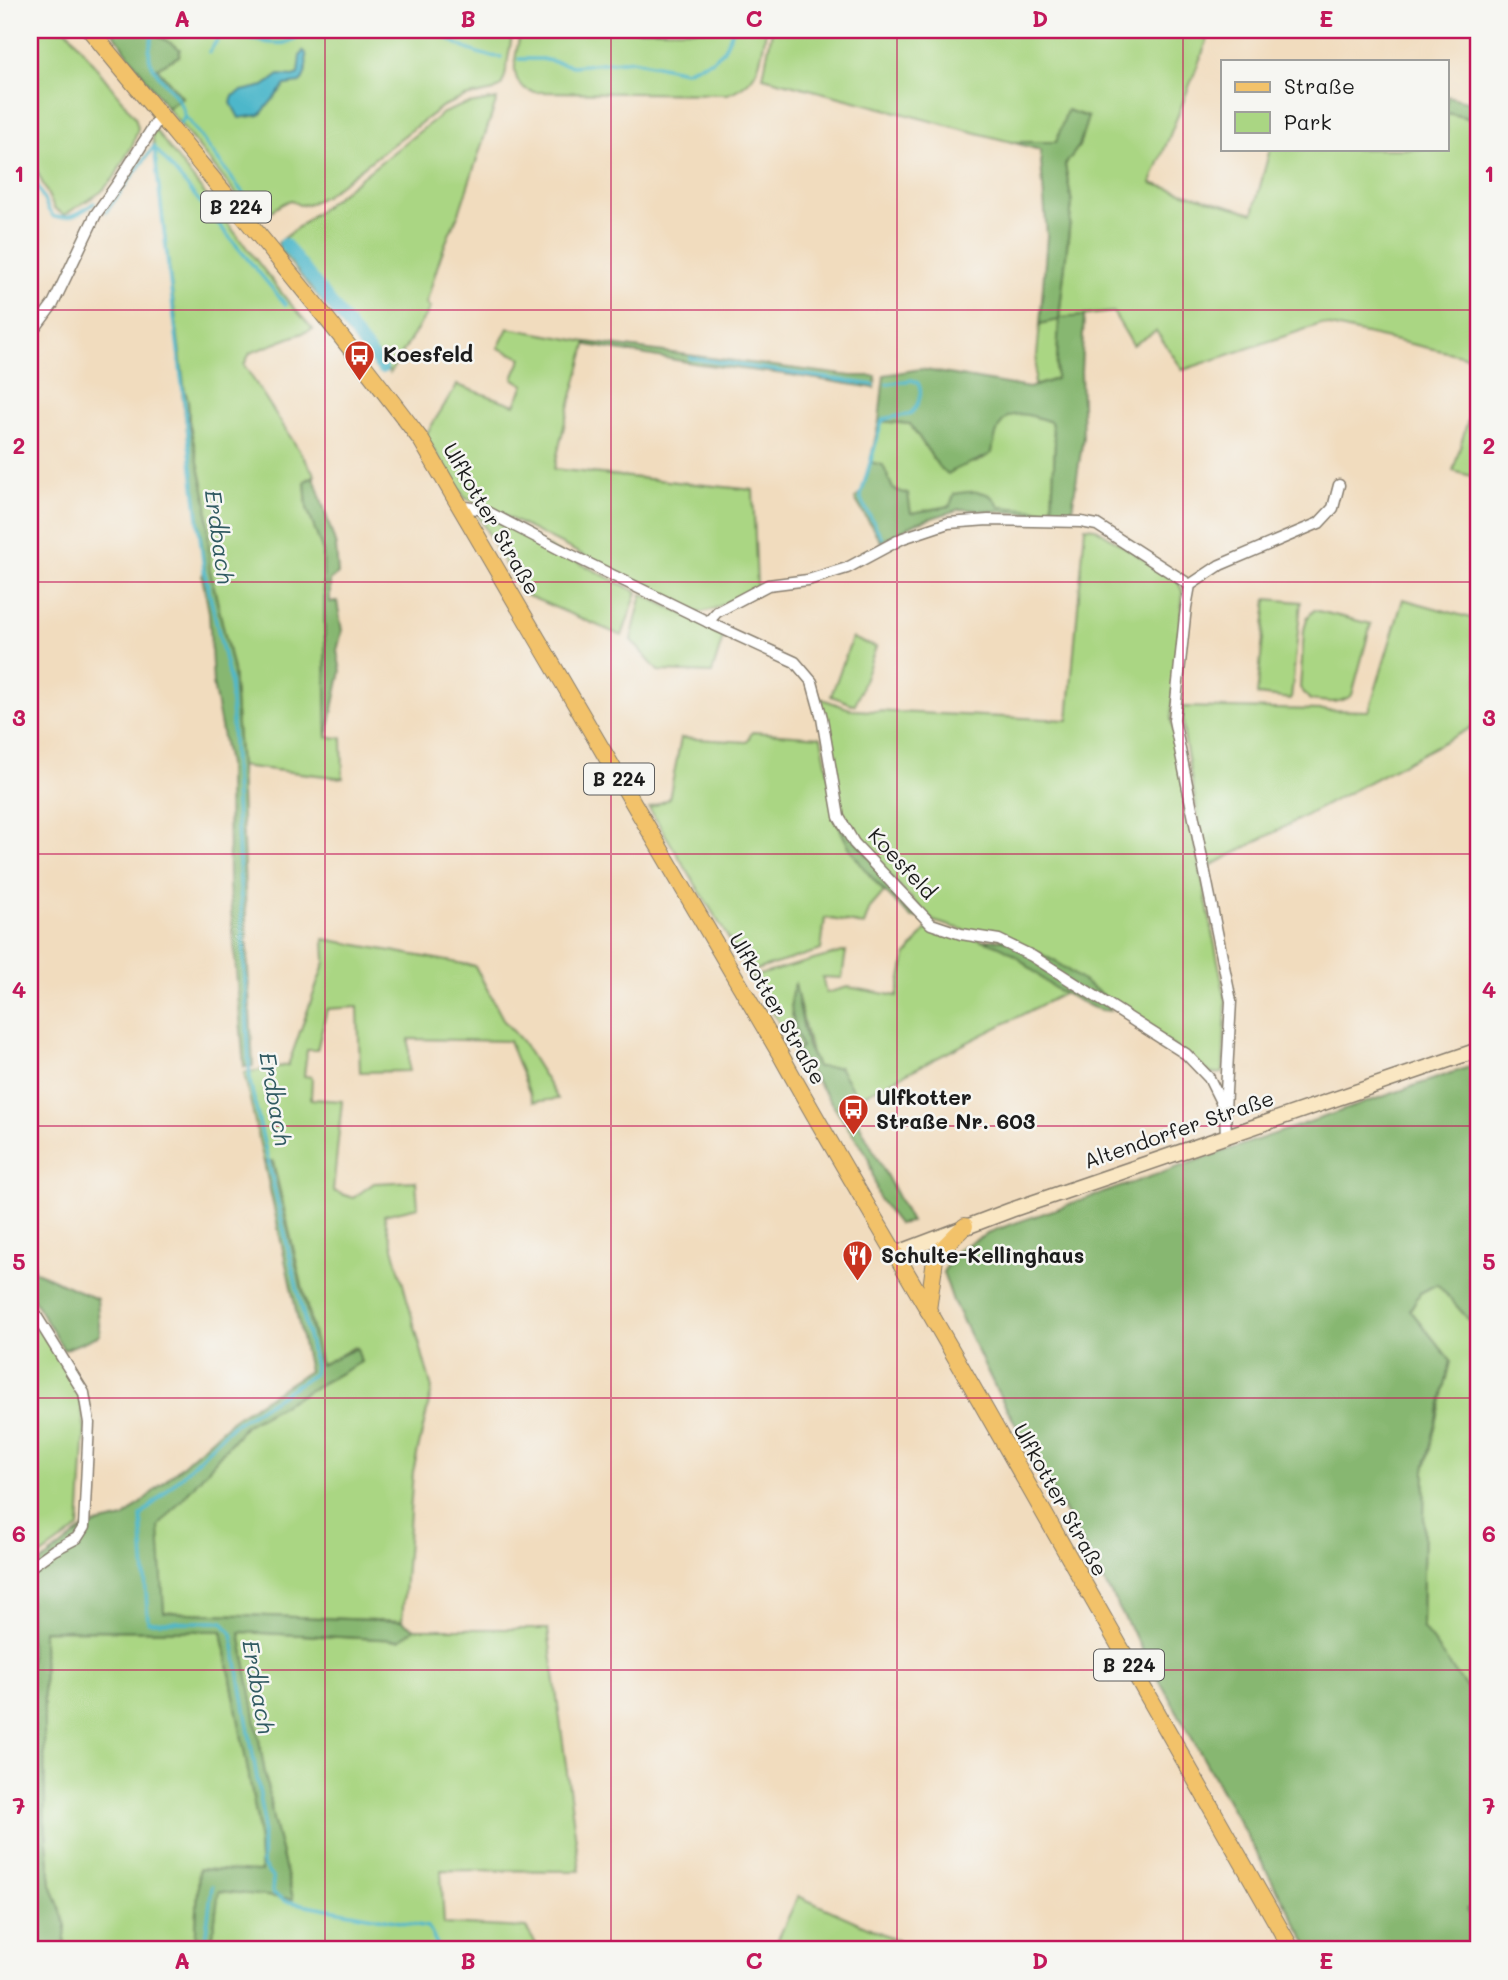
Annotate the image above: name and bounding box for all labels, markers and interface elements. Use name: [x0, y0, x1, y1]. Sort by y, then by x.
text: A: [174, 3, 190, 33]
text: B: [460, 3, 476, 33]
text: C: [745, 3, 763, 33]
text: D: [1032, 3, 1048, 33]
text: E: [1319, 3, 1333, 33]
legend: [1221, 60, 1448, 150]
text: Straße: [1284, 72, 1355, 99]
text: Park: [1284, 108, 1332, 135]
text: 1: [14, 158, 24, 188]
text: 1: [1484, 158, 1494, 188]
road number: B 224: [201, 192, 271, 223]
bus stop icon: Koesfeld: [343, 338, 377, 382]
place label: Koesfeld: [383, 340, 473, 367]
text: 2: [13, 430, 25, 460]
text: 2: [1483, 430, 1495, 460]
street label: Ulfkotter Straße: [438, 438, 547, 599]
water label: Erdbach: [199, 488, 241, 586]
text: 3: [12, 702, 26, 732]
text: 3: [1482, 702, 1496, 732]
road number: B 224: [584, 764, 654, 794]
street label: Koesfeld: [863, 822, 943, 904]
street label: Ulfkotter Straße: [724, 928, 833, 1089]
text: 4: [12, 974, 26, 1004]
text: 4: [1482, 974, 1496, 1004]
water label: Erdbach: [253, 1050, 299, 1148]
place label: Ulfkotter Straße Nr. 603: [876, 1083, 1035, 1134]
street label: Altendorfer Straße: [1080, 1083, 1277, 1174]
bus stop icon: Ulfkotter Straße Nr. 603: [836, 1093, 870, 1137]
restaurant icon: Schulte-Kellinghaus: [841, 1239, 875, 1283]
place label: Schulte-Kellinghaus: [881, 1241, 1084, 1268]
text: 5: [12, 1246, 26, 1276]
text: 5: [1482, 1246, 1496, 1276]
street label: Ulfkotter Straße: [1008, 1418, 1115, 1581]
text: 6: [12, 1518, 26, 1548]
text: 6: [1482, 1518, 1496, 1548]
water label: Erdbach: [236, 1638, 282, 1736]
road number: B 224: [1094, 1650, 1164, 1680]
text: 7: [13, 1790, 26, 1820]
text: 7: [1483, 1790, 1496, 1820]
text: A: [174, 1945, 190, 1975]
text: B: [460, 1945, 476, 1975]
text: C: [745, 1945, 763, 1975]
text: D: [1032, 1945, 1048, 1975]
text: E: [1319, 1945, 1333, 1975]

